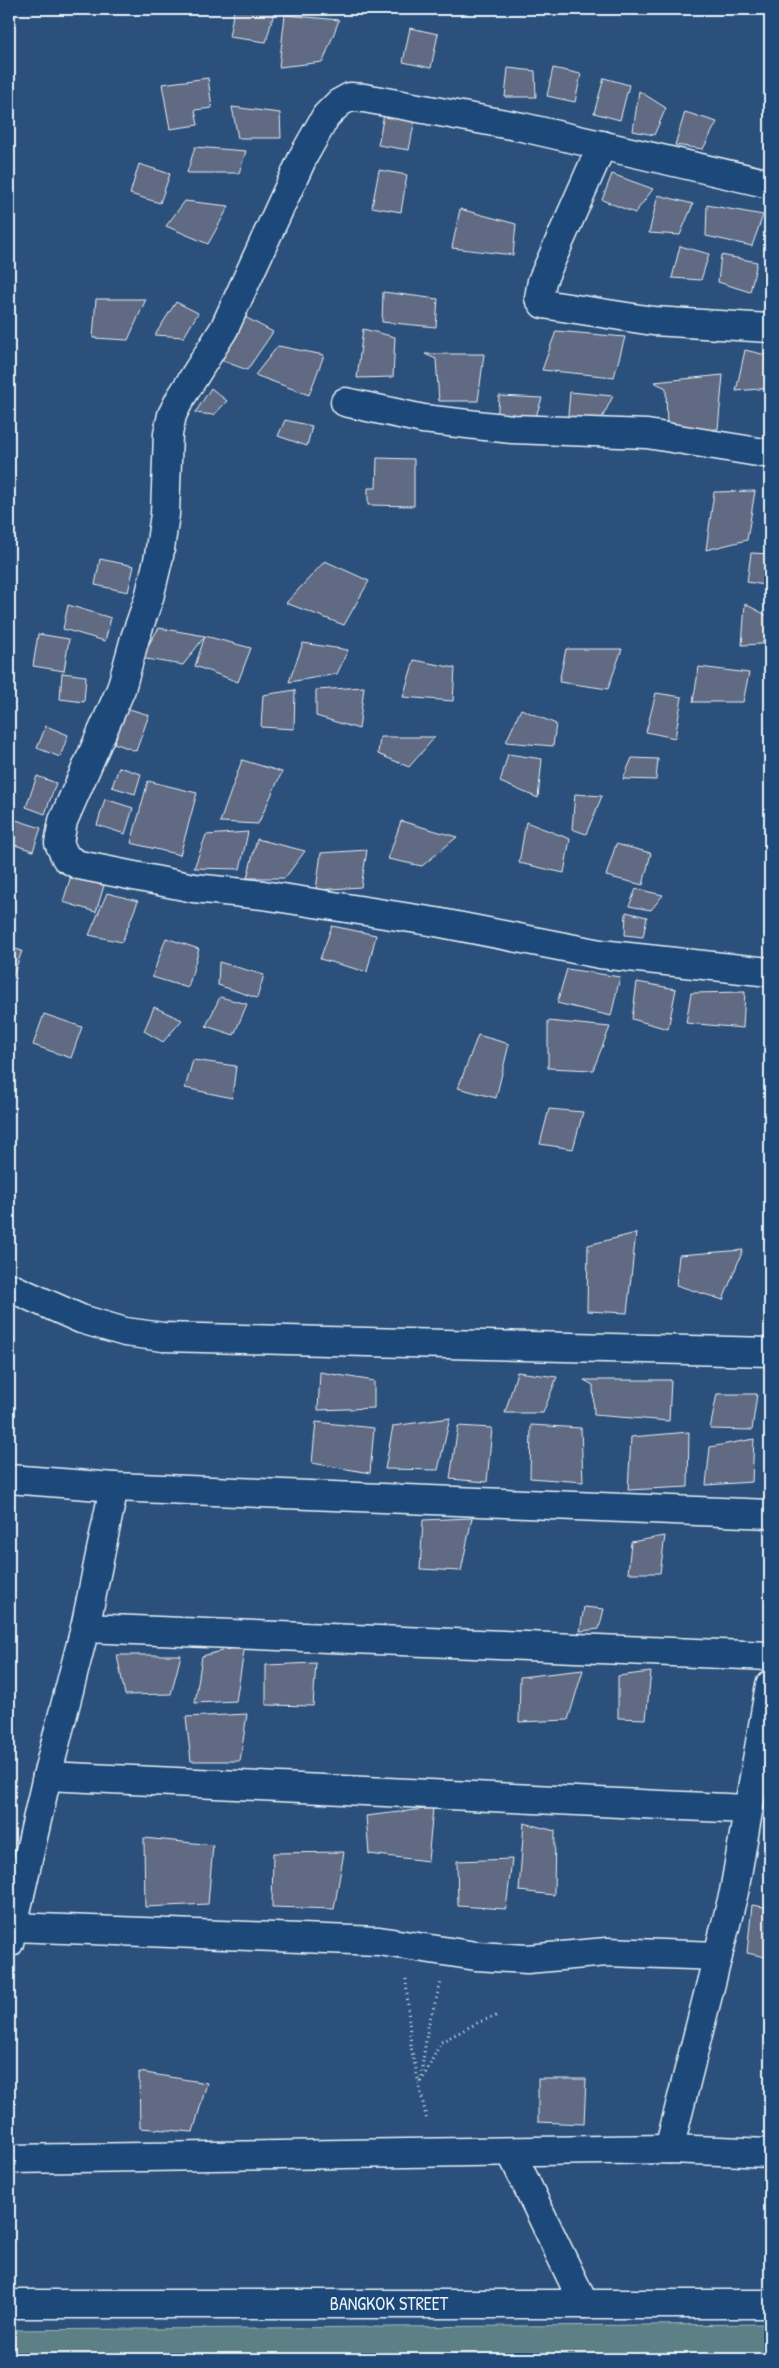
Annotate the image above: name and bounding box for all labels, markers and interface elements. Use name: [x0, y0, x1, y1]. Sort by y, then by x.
street label: BANGKOK STREET: [330, 2291, 449, 2316]

